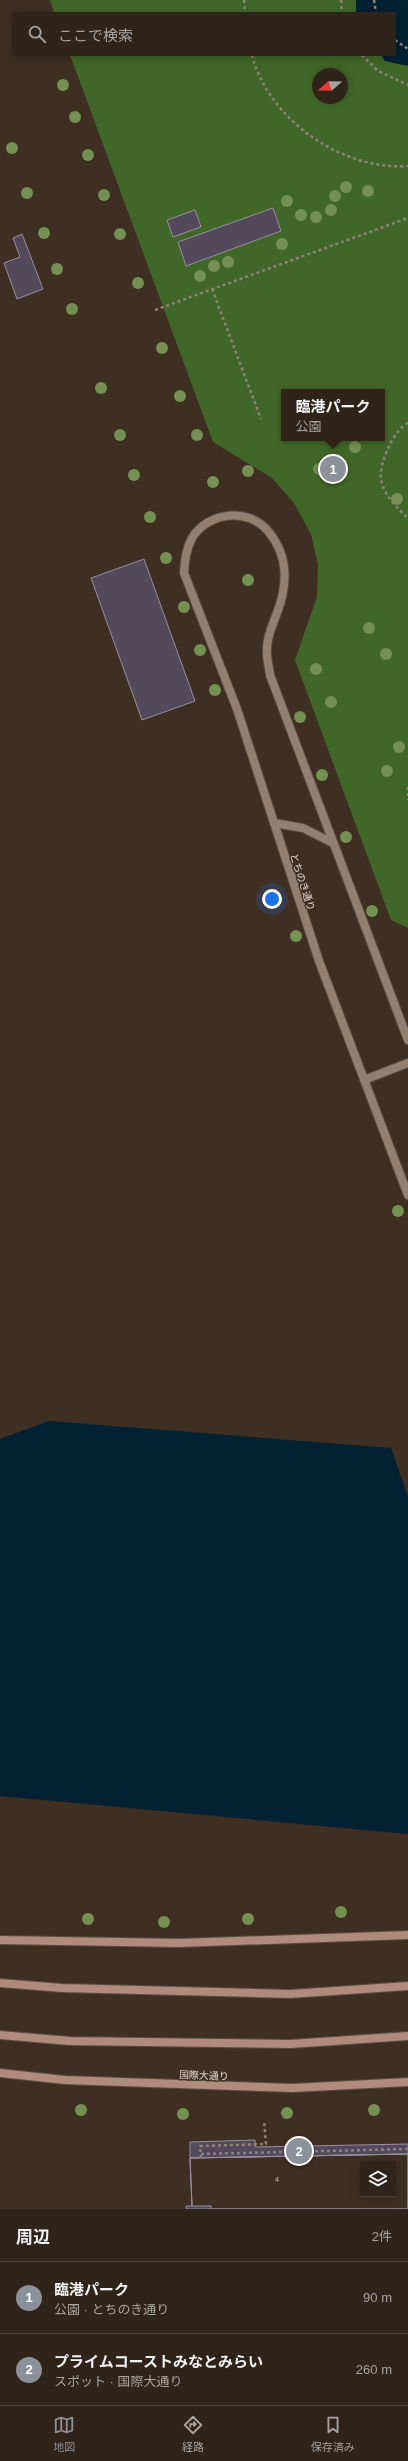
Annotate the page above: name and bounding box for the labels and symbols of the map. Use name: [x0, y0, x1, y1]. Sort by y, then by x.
north arrow: [312, 68, 348, 104]
pin: 1: [320, 454, 346, 484]
street label: とちのき通り: [288, 852, 317, 912]
your location: [262, 889, 282, 909]
street label: 国際大通り: [179, 2069, 229, 2082]
pin: 2: [286, 2136, 312, 2166]
house number: 4: [275, 2175, 280, 2184]

